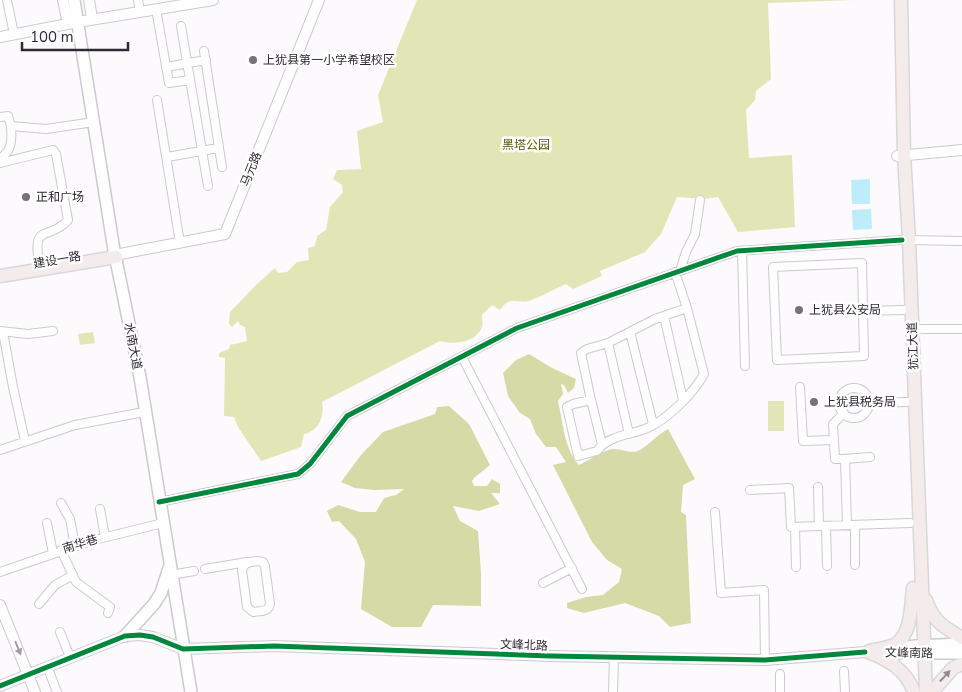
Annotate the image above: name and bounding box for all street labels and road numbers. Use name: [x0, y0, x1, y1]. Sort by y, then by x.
street label: 马元路: [237, 149, 265, 189]
street label: 建设一路: [32, 248, 82, 272]
street label: 水南大道: [121, 321, 145, 371]
street label: 犹江大道: [904, 322, 922, 370]
street label: 南华巷: [60, 531, 100, 557]
street label: 文峰北路: [500, 636, 548, 654]
street label: 文峰南路: [885, 645, 933, 661]

